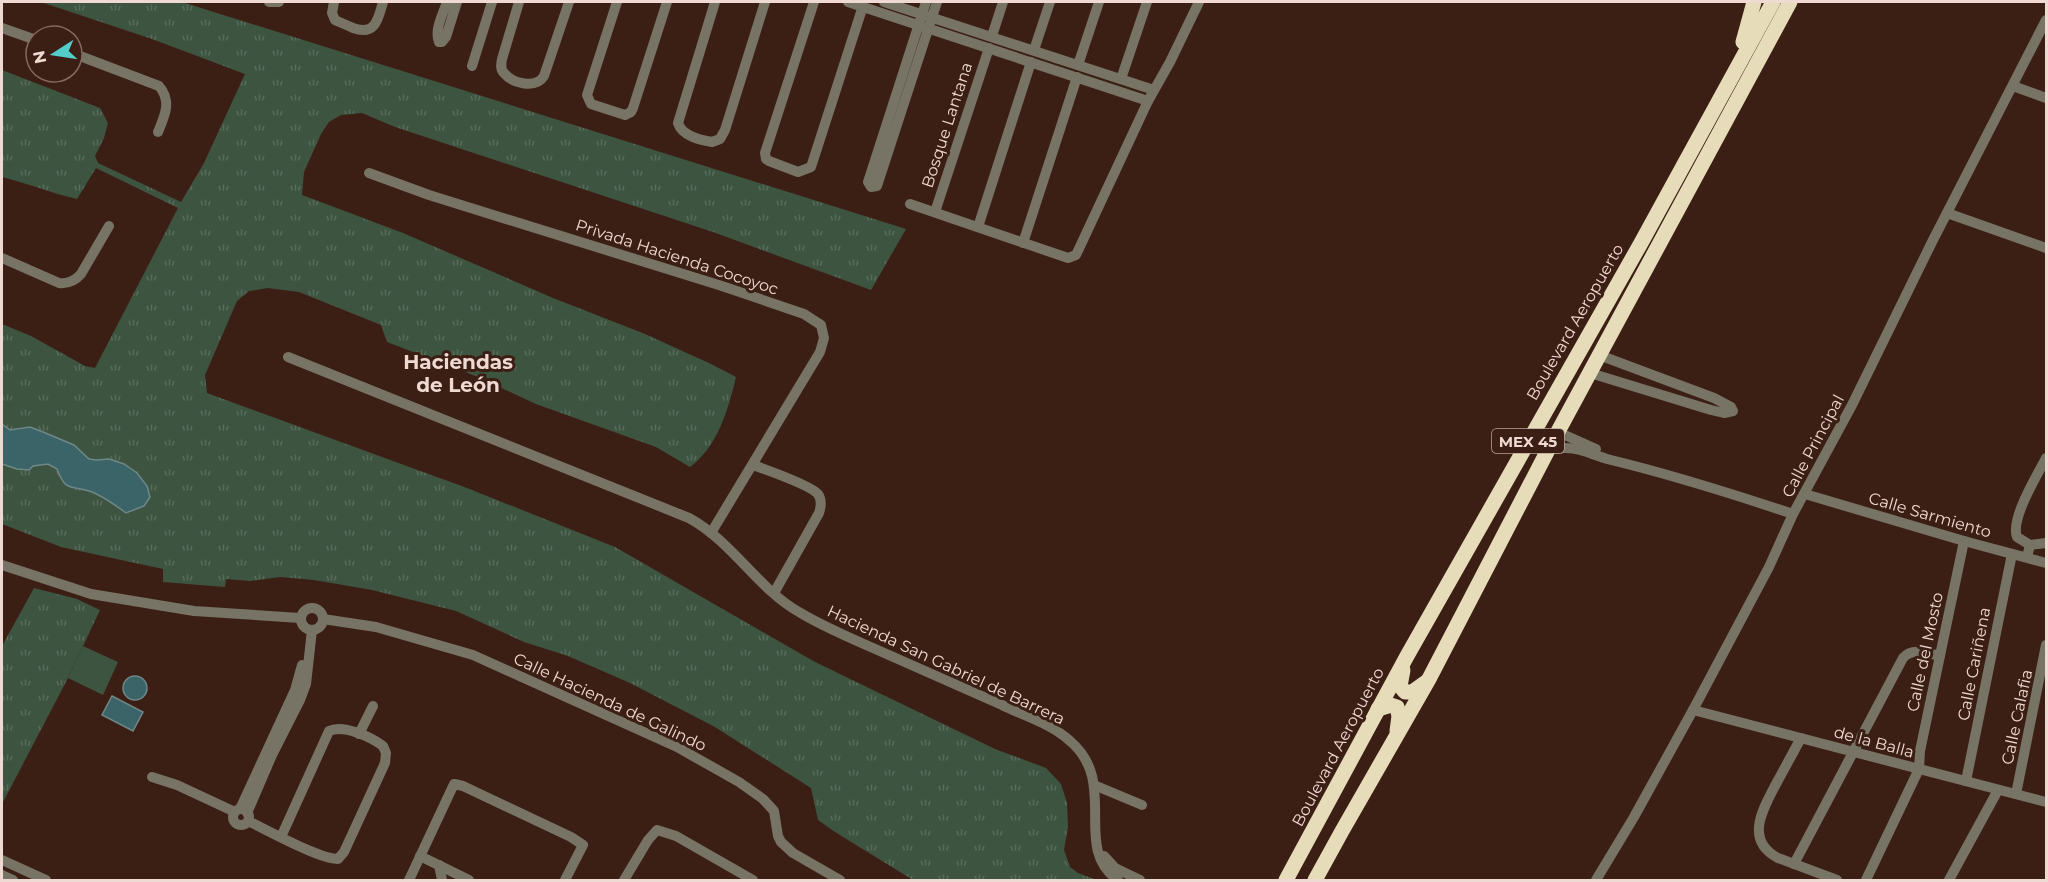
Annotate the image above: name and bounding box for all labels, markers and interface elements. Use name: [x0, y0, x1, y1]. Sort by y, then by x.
north arrow: [24, 24, 84, 84]
text: N: [29, 49, 50, 65]
street label: Bosque Lantana: [918, 60, 976, 190]
street label: Privada Hacienda Cocoyoc: [573, 215, 781, 299]
street label: Boulevard Aeropuerto: [1522, 241, 1628, 403]
district label: Haciendas de León: [403, 350, 513, 397]
street label: Calle Principal: [1778, 391, 1848, 501]
road number: MEX 45: [1492, 429, 1564, 453]
street label: Calle Sarmiento: [1866, 488, 1994, 542]
street label: Calle del Mosto: [1903, 591, 1947, 713]
street label: Hacienda San Gabriel de Barrera: [824, 601, 1068, 729]
street label: Calle Cariñena: [1954, 606, 1994, 722]
street label: Calle Hacienda de Galindo: [511, 649, 709, 755]
street label: Boulevard Aeropuerto: [1288, 664, 1388, 830]
street label: Calle Calafia: [1998, 668, 2036, 766]
street label: de la Balla: [1832, 722, 1916, 762]

